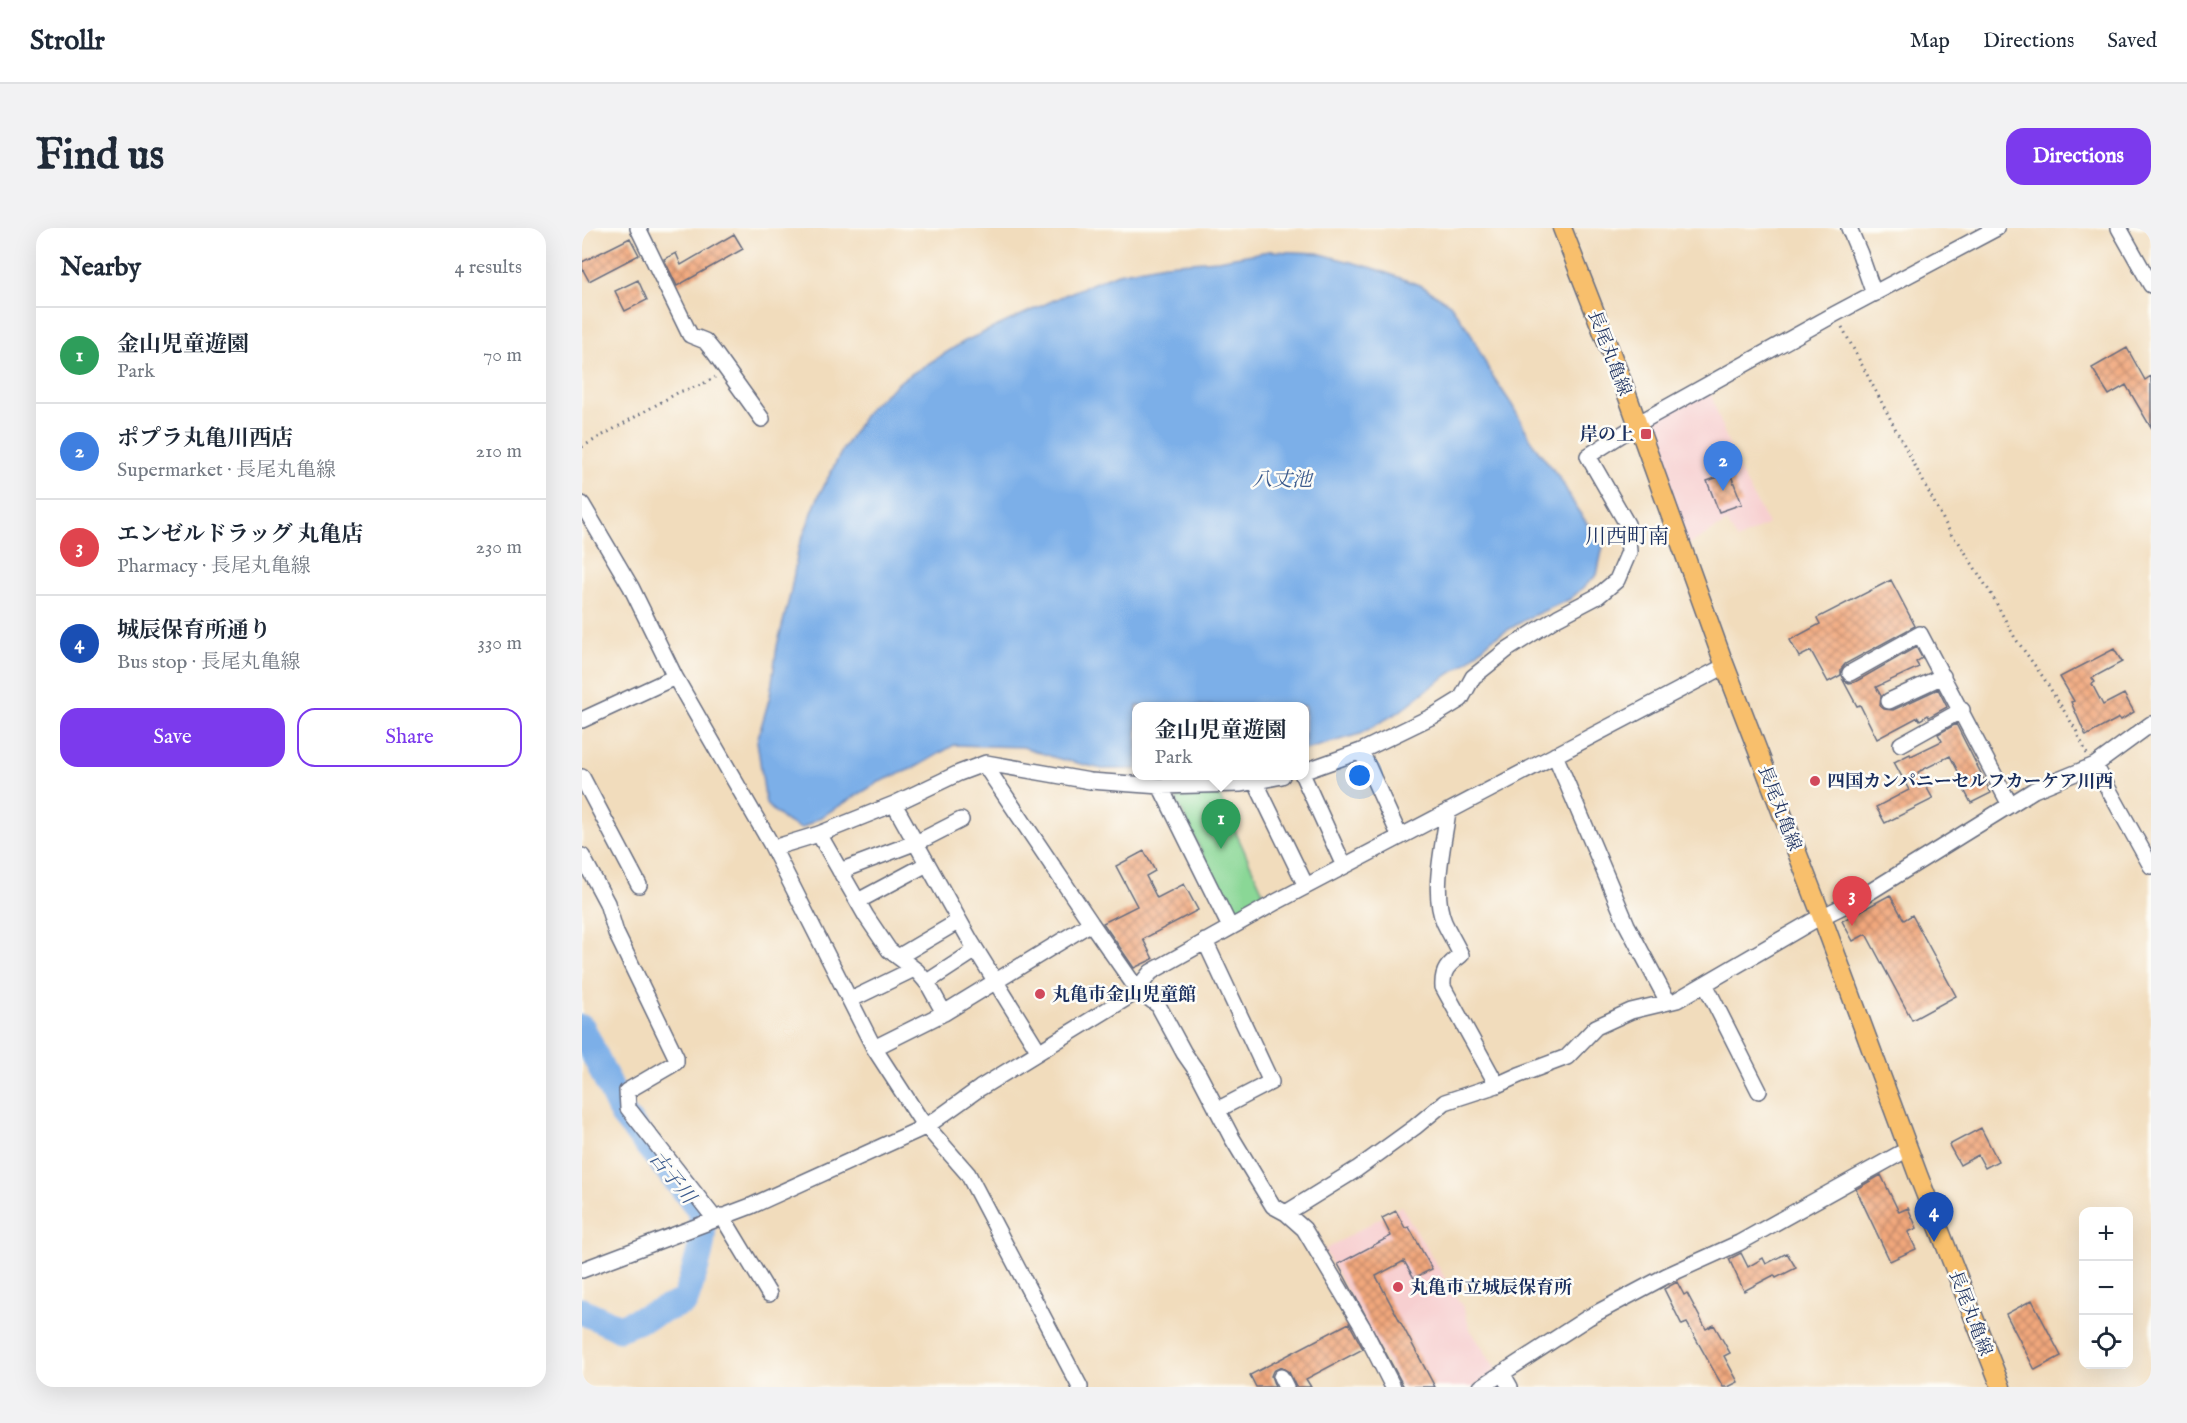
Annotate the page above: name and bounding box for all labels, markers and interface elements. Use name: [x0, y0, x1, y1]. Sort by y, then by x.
text: Strollr: [30, 24, 105, 59]
text: Map: [1910, 28, 1950, 55]
text: Directions: [1983, 28, 2074, 55]
text: Saved: [2107, 28, 2157, 55]
button: Directions: [2006, 128, 2151, 185]
text: Find us: [36, 130, 164, 183]
text: Nearby: [60, 251, 141, 284]
text: 4 results: [455, 255, 522, 280]
street label: 長尾丸亀線: [1582, 307, 1635, 400]
text: 金山児童遊園: [117, 331, 249, 359]
text: 1: [76, 343, 83, 368]
text: 70 m: [483, 343, 522, 368]
text: Park: [117, 359, 155, 384]
place label: 岸の上: [1580, 424, 1634, 447]
text: ポプラ丸亀川西店: [117, 425, 293, 453]
marker: 岸の上: [1639, 427, 1653, 441]
text: 2: [75, 439, 84, 464]
text: 210 m: [476, 439, 522, 464]
pin: 2: [1704, 442, 1742, 491]
text: Supermarket · 長尾丸亀線: [117, 458, 336, 483]
water label: 八丈池: [1252, 468, 1314, 493]
text: エンゼルドラッグ 丸亀店: [117, 521, 363, 549]
district label: 川西町南: [1585, 524, 1669, 551]
text: 3: [76, 535, 83, 560]
text: 230 m: [476, 535, 522, 560]
text: Pharmacy · 長尾丸亀線: [117, 554, 311, 579]
text: 城辰保育所通り: [117, 617, 271, 645]
text: 4: [75, 631, 84, 656]
text: 330 m: [477, 631, 522, 656]
text: Bus stop · 長尾丸亀線: [117, 650, 301, 675]
popup: [1132, 702, 1309, 780]
button: Save: [60, 708, 285, 767]
button: Share: [297, 708, 522, 767]
text: 金山児童遊園: [1154, 717, 1287, 745]
text: Park: [1154, 745, 1193, 770]
your location: [1345, 761, 1374, 790]
street label: 長尾丸亀線: [1752, 762, 1805, 855]
place label: 四国カンパニーセルフカーケア川西: [1827, 771, 2113, 794]
marker: 四国カンパニーセルフカーケア川西: [1808, 774, 1822, 788]
pin: 1: [1202, 800, 1240, 849]
pin: 3: [1832, 876, 1872, 926]
place label: 丸亀市金山児童館: [1052, 984, 1196, 1007]
marker: 丸亀市金山児童館: [1033, 987, 1047, 1001]
water label: 古子川: [643, 1147, 702, 1211]
pin: 4: [1914, 1192, 1954, 1242]
map controls: [2079, 1207, 2133, 1369]
button: +: [2079, 1207, 2133, 1261]
button: −: [2079, 1261, 2133, 1315]
street label: 長尾丸亀線: [1943, 1267, 1996, 1360]
place label: 丸亀市立城辰保育所: [1410, 1277, 1572, 1300]
marker: 丸亀市立城辰保育所: [1391, 1280, 1405, 1294]
button: locate: [2079, 1315, 2133, 1369]

